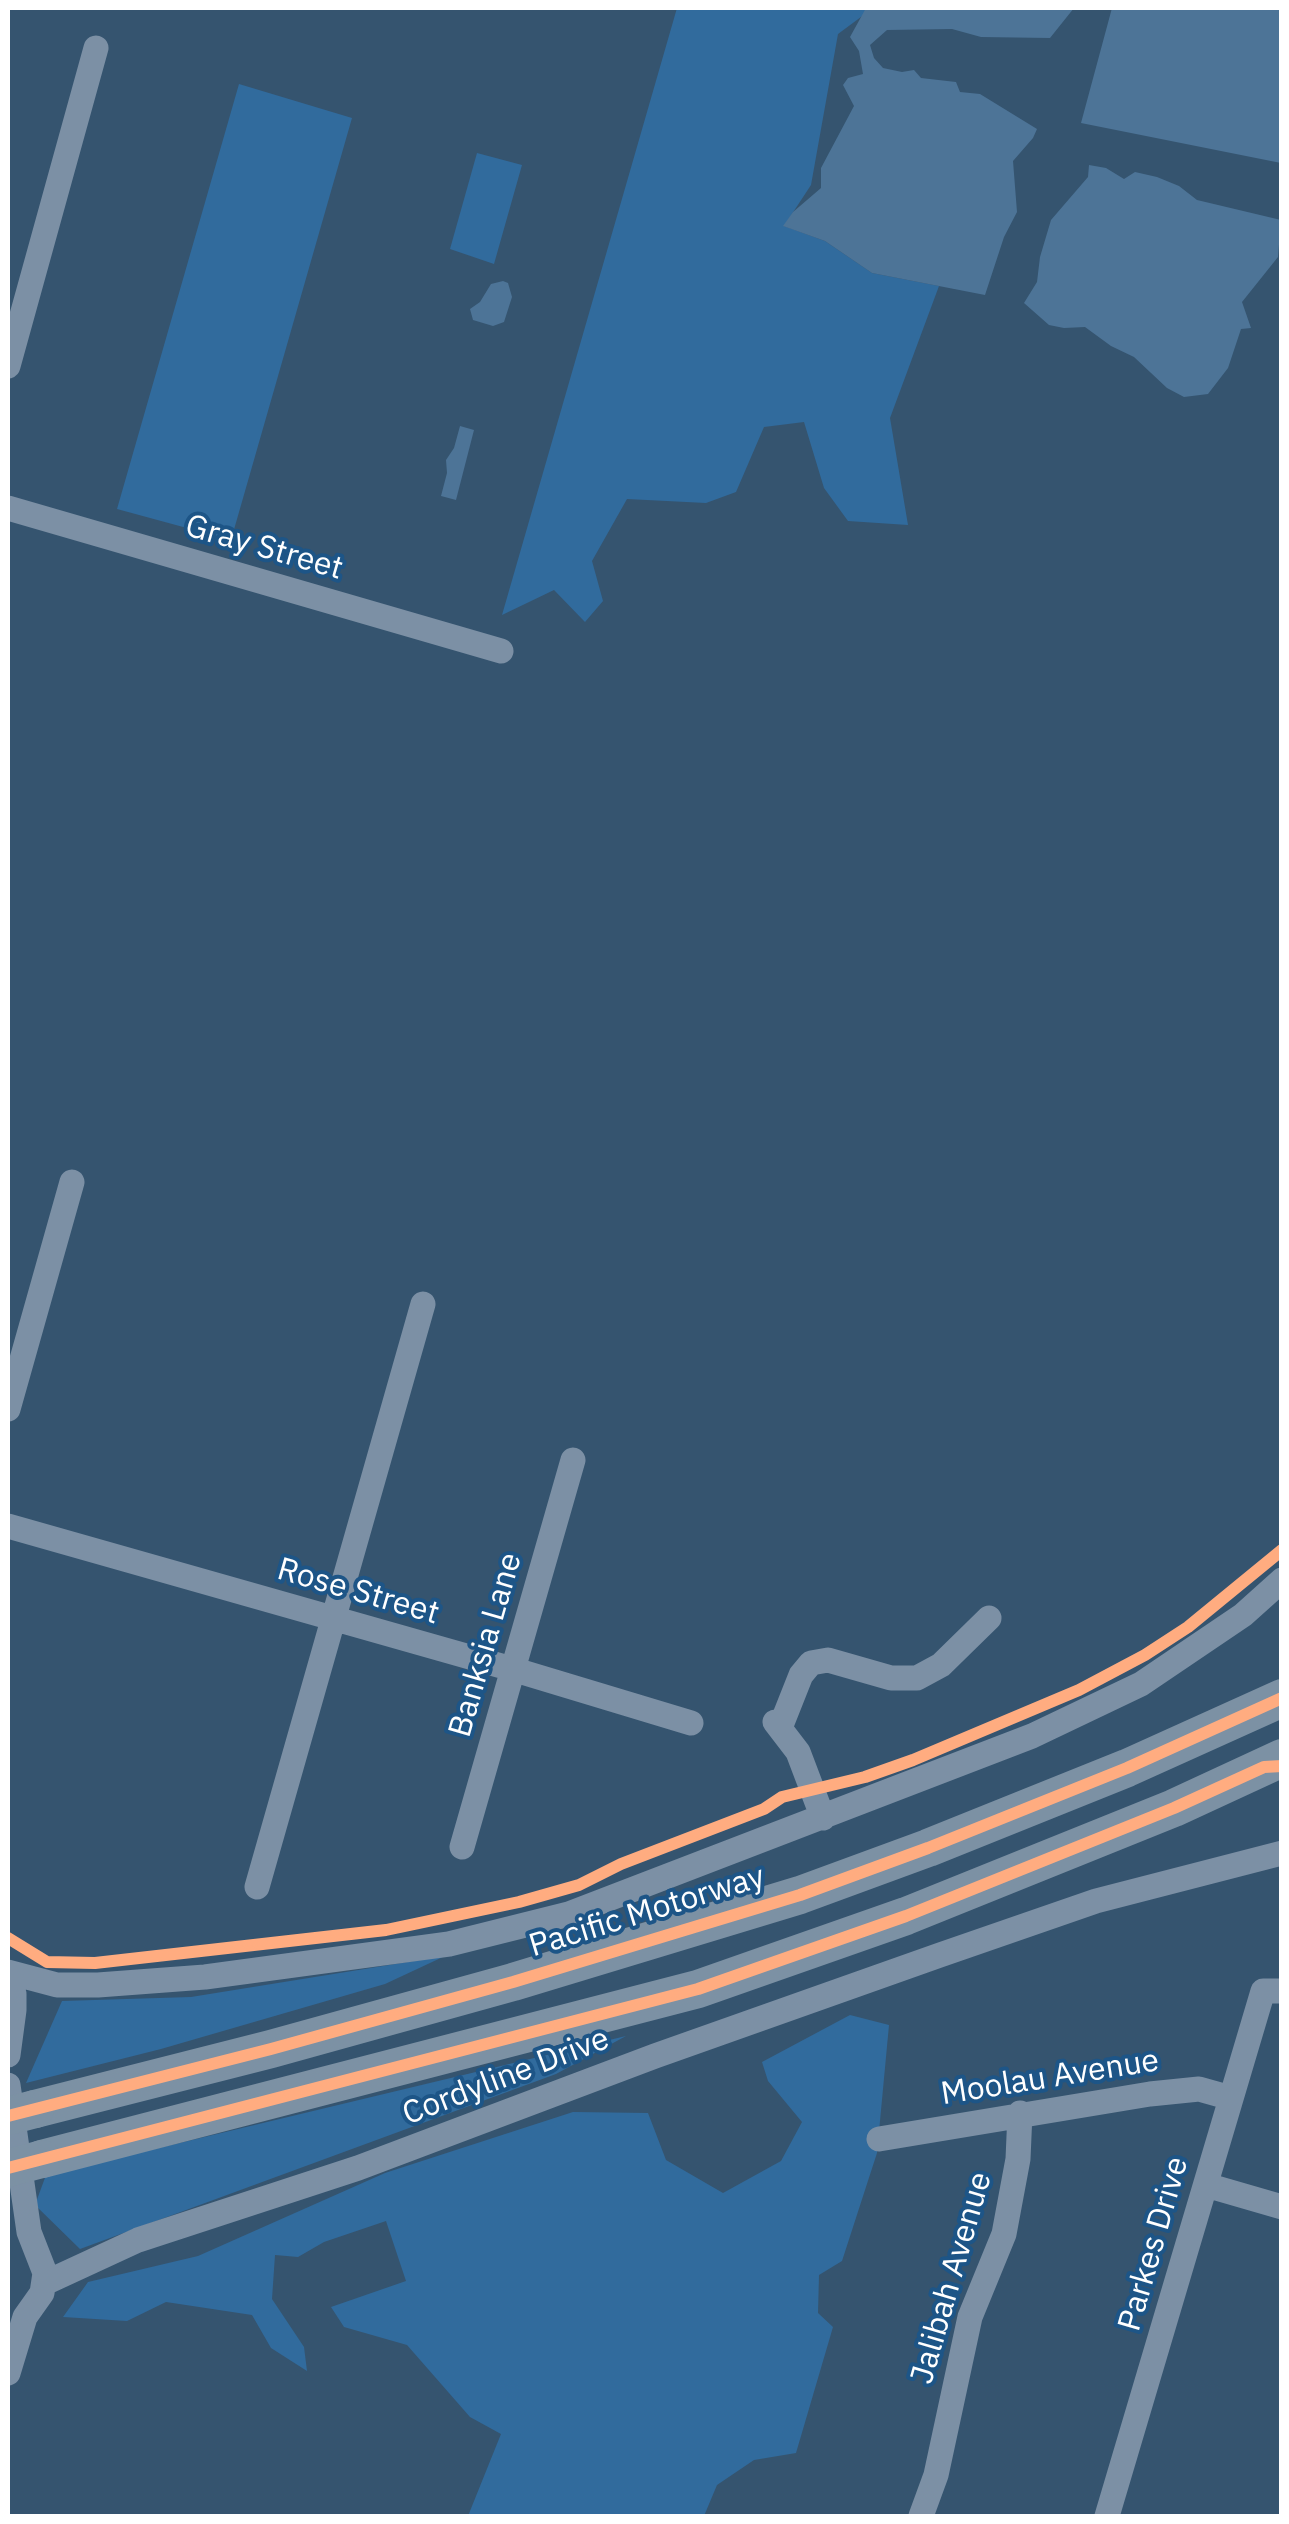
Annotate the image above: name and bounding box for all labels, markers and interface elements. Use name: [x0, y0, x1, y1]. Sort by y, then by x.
street label: Gray Street: [181, 507, 347, 589]
street label: Banksia Lane: [441, 1549, 531, 1741]
street label: Rose Street: [273, 1551, 443, 1633]
street label: Pacific Motorway: [525, 1858, 769, 1966]
street label: Cordyline Drive: [397, 2020, 615, 2134]
street label: Moolau Avenue: [938, 2042, 1162, 2114]
street label: Parkes Drive: [1111, 2153, 1197, 2335]
street label: Jalibah Avenue: [903, 2168, 1001, 2388]

